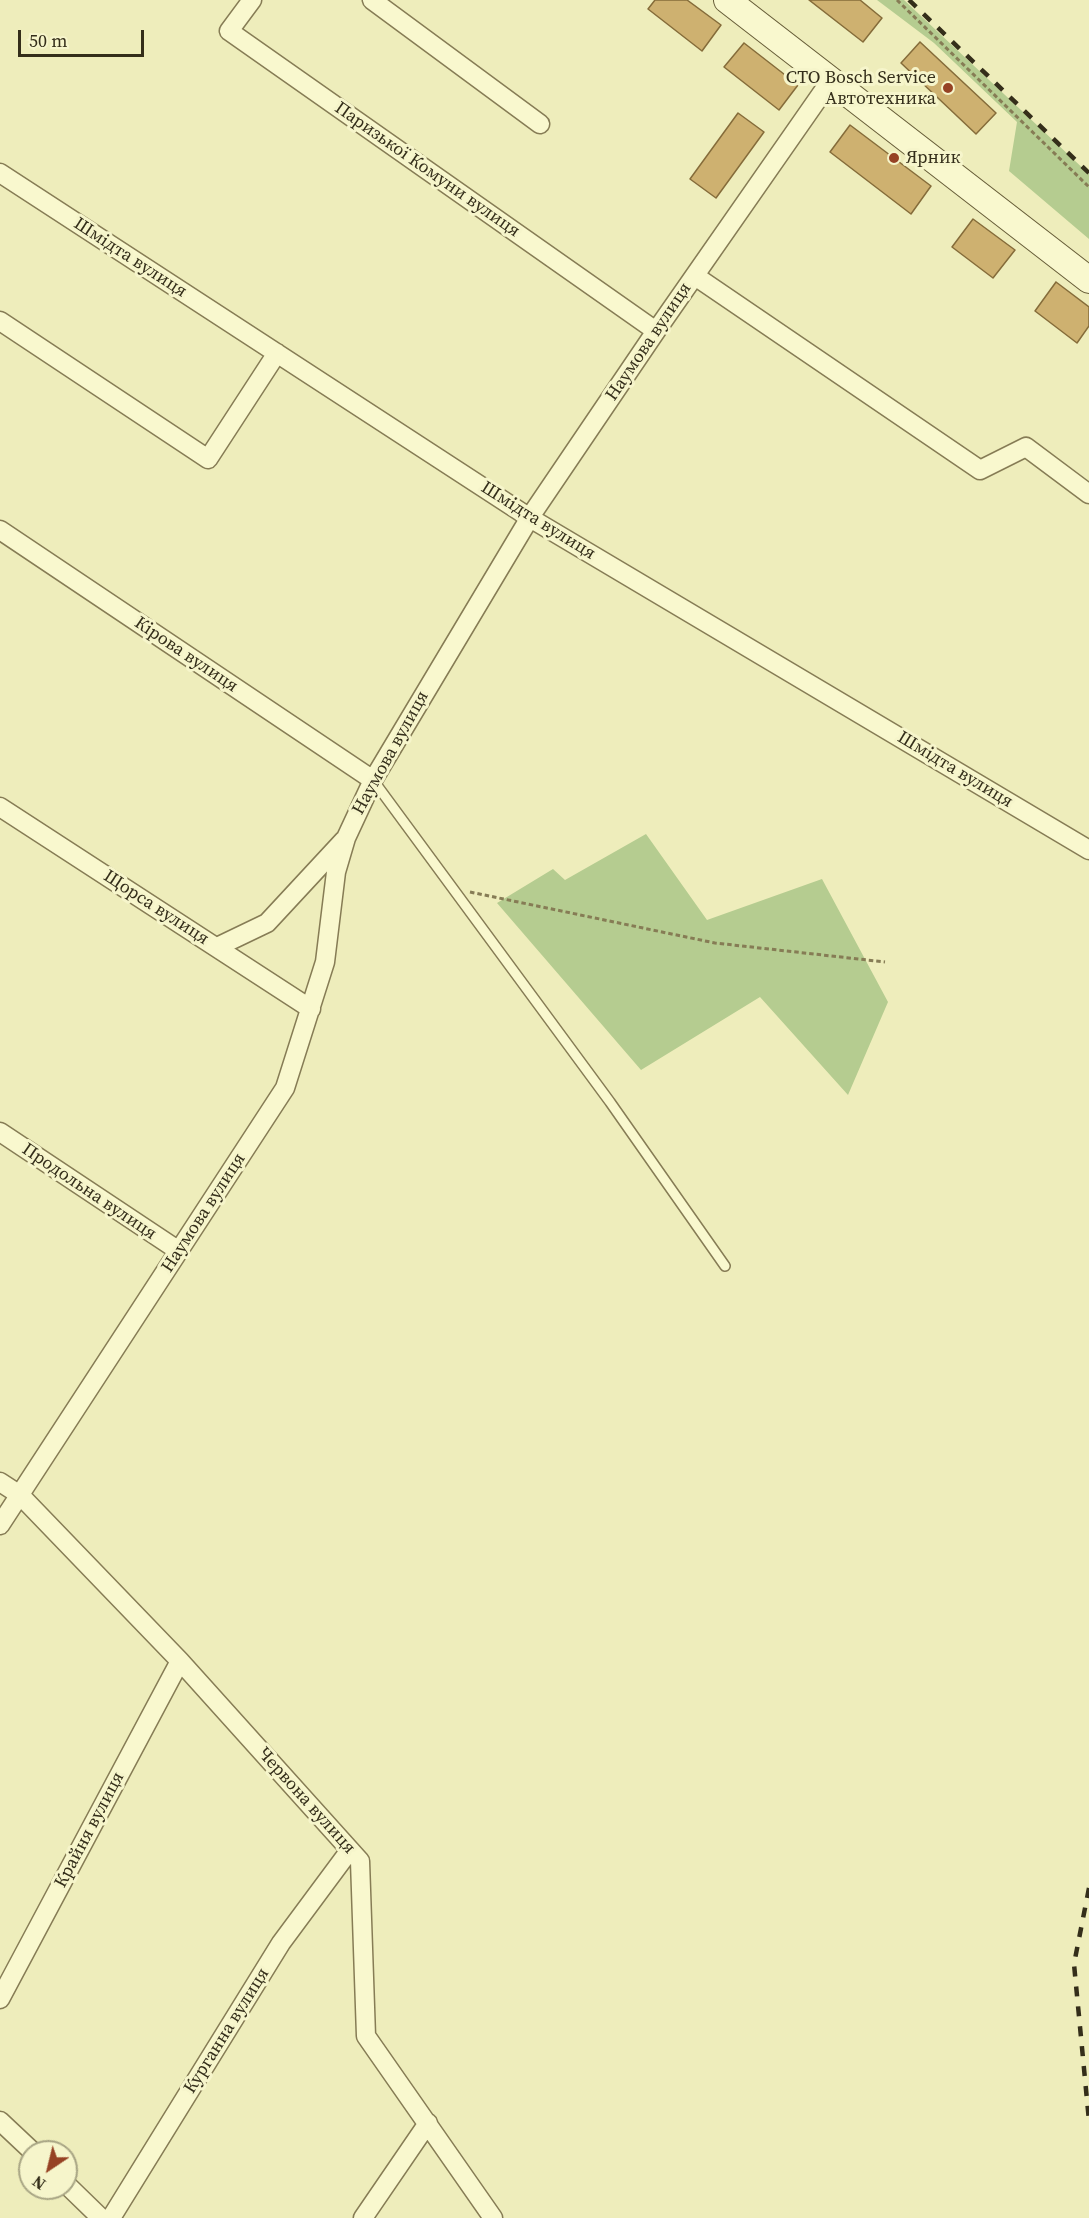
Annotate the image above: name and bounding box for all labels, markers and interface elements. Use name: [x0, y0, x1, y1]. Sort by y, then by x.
scale bar: [21, 18, 147, 56]
text: 50 m: [29, 28, 67, 53]
place label: СТО Bosch Service Автотехника: [786, 67, 936, 110]
marker: СТО Bosch Service Автотехника: [941, 81, 955, 95]
street label: Паризької Комуни вулиця: [330, 98, 524, 242]
place label: Ярник: [906, 147, 960, 169]
marker: Ярник: [887, 151, 901, 165]
street label: Шмідта вулиця: [69, 213, 191, 303]
street label: Наумова вулиця: [601, 279, 697, 405]
street label: Шмідта вулиця: [477, 477, 599, 565]
street label: Кірова вулиця: [130, 612, 242, 698]
street label: Наумова вулиця: [348, 687, 434, 819]
street label: Шмідта вулиця: [893, 727, 1017, 813]
street label: Щорса вулиця: [99, 866, 213, 950]
street label: Продольна вулиця: [18, 1139, 160, 1245]
street label: Наумова вулиця: [157, 1149, 251, 1277]
street label: Червона вулиця: [252, 1743, 360, 1859]
street label: Крайня вулиця: [50, 1768, 130, 1892]
street label: Курганна вулиця: [180, 1964, 274, 2098]
north arrow: [18, 2140, 78, 2200]
text: N: [28, 2171, 50, 2195]

